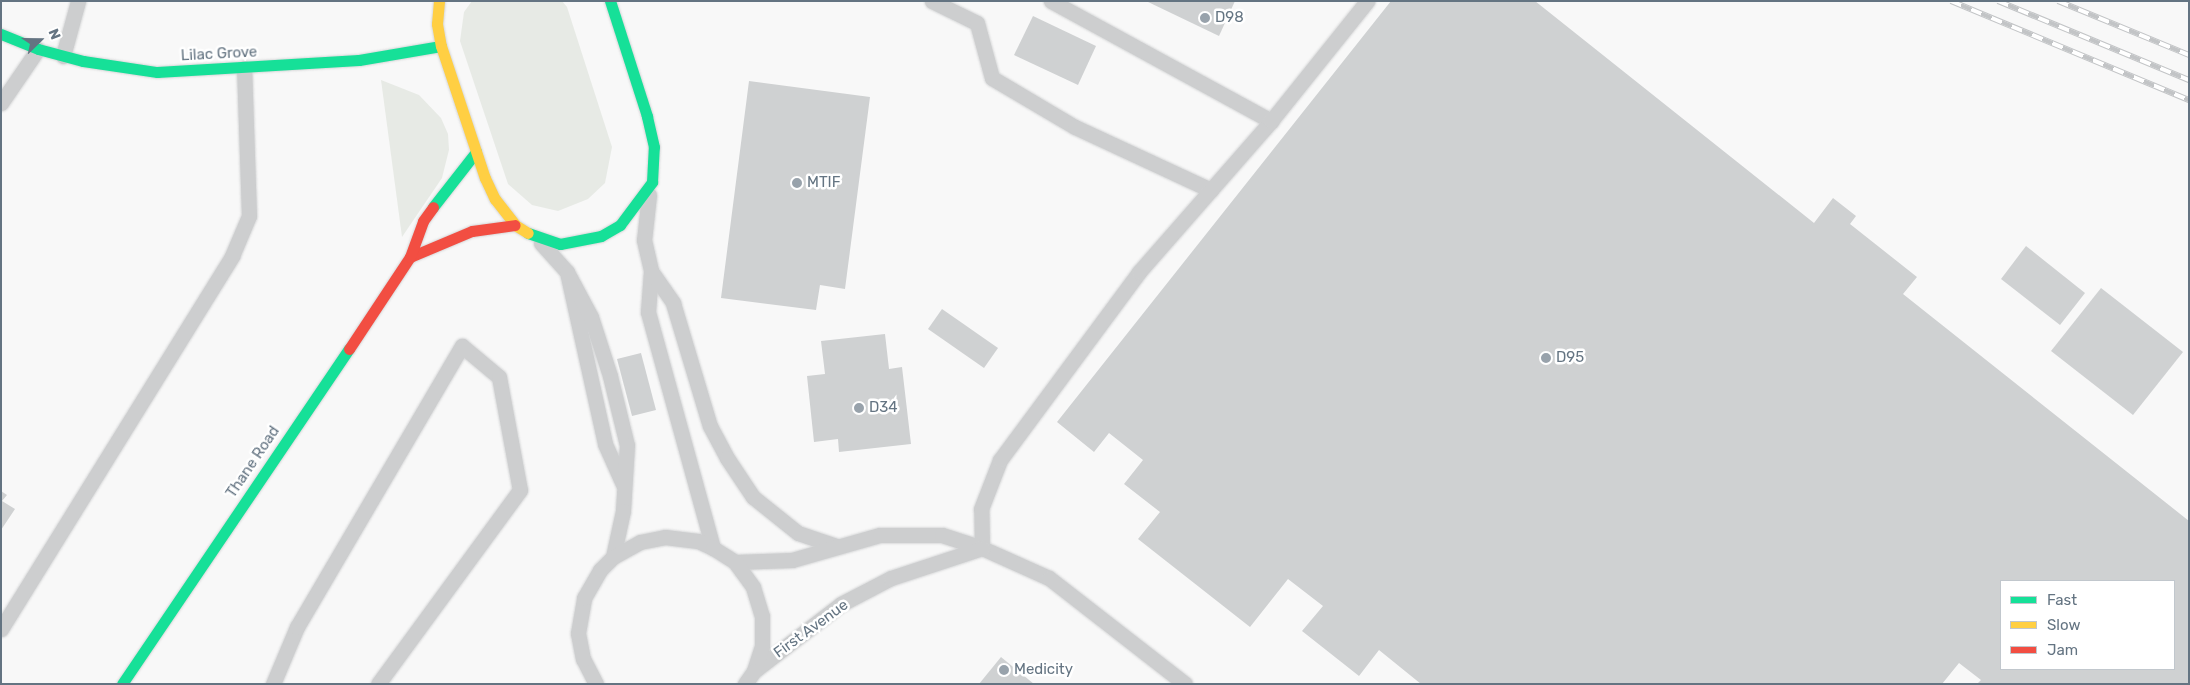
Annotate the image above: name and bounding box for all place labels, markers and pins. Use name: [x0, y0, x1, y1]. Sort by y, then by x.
place label: D98: [1215, 9, 1244, 27]
marker: D98: [1199, 12, 1211, 24]
place label: MTIF: [807, 174, 840, 192]
marker: MTIF: [791, 177, 803, 189]
place label: D95: [1556, 349, 1584, 367]
marker: D95: [1540, 352, 1552, 364]
place label: D34: [869, 399, 898, 417]
marker: D34: [853, 402, 865, 414]
place label: Medicity: [1014, 661, 1073, 679]
marker: Medicity: [998, 664, 1010, 676]

